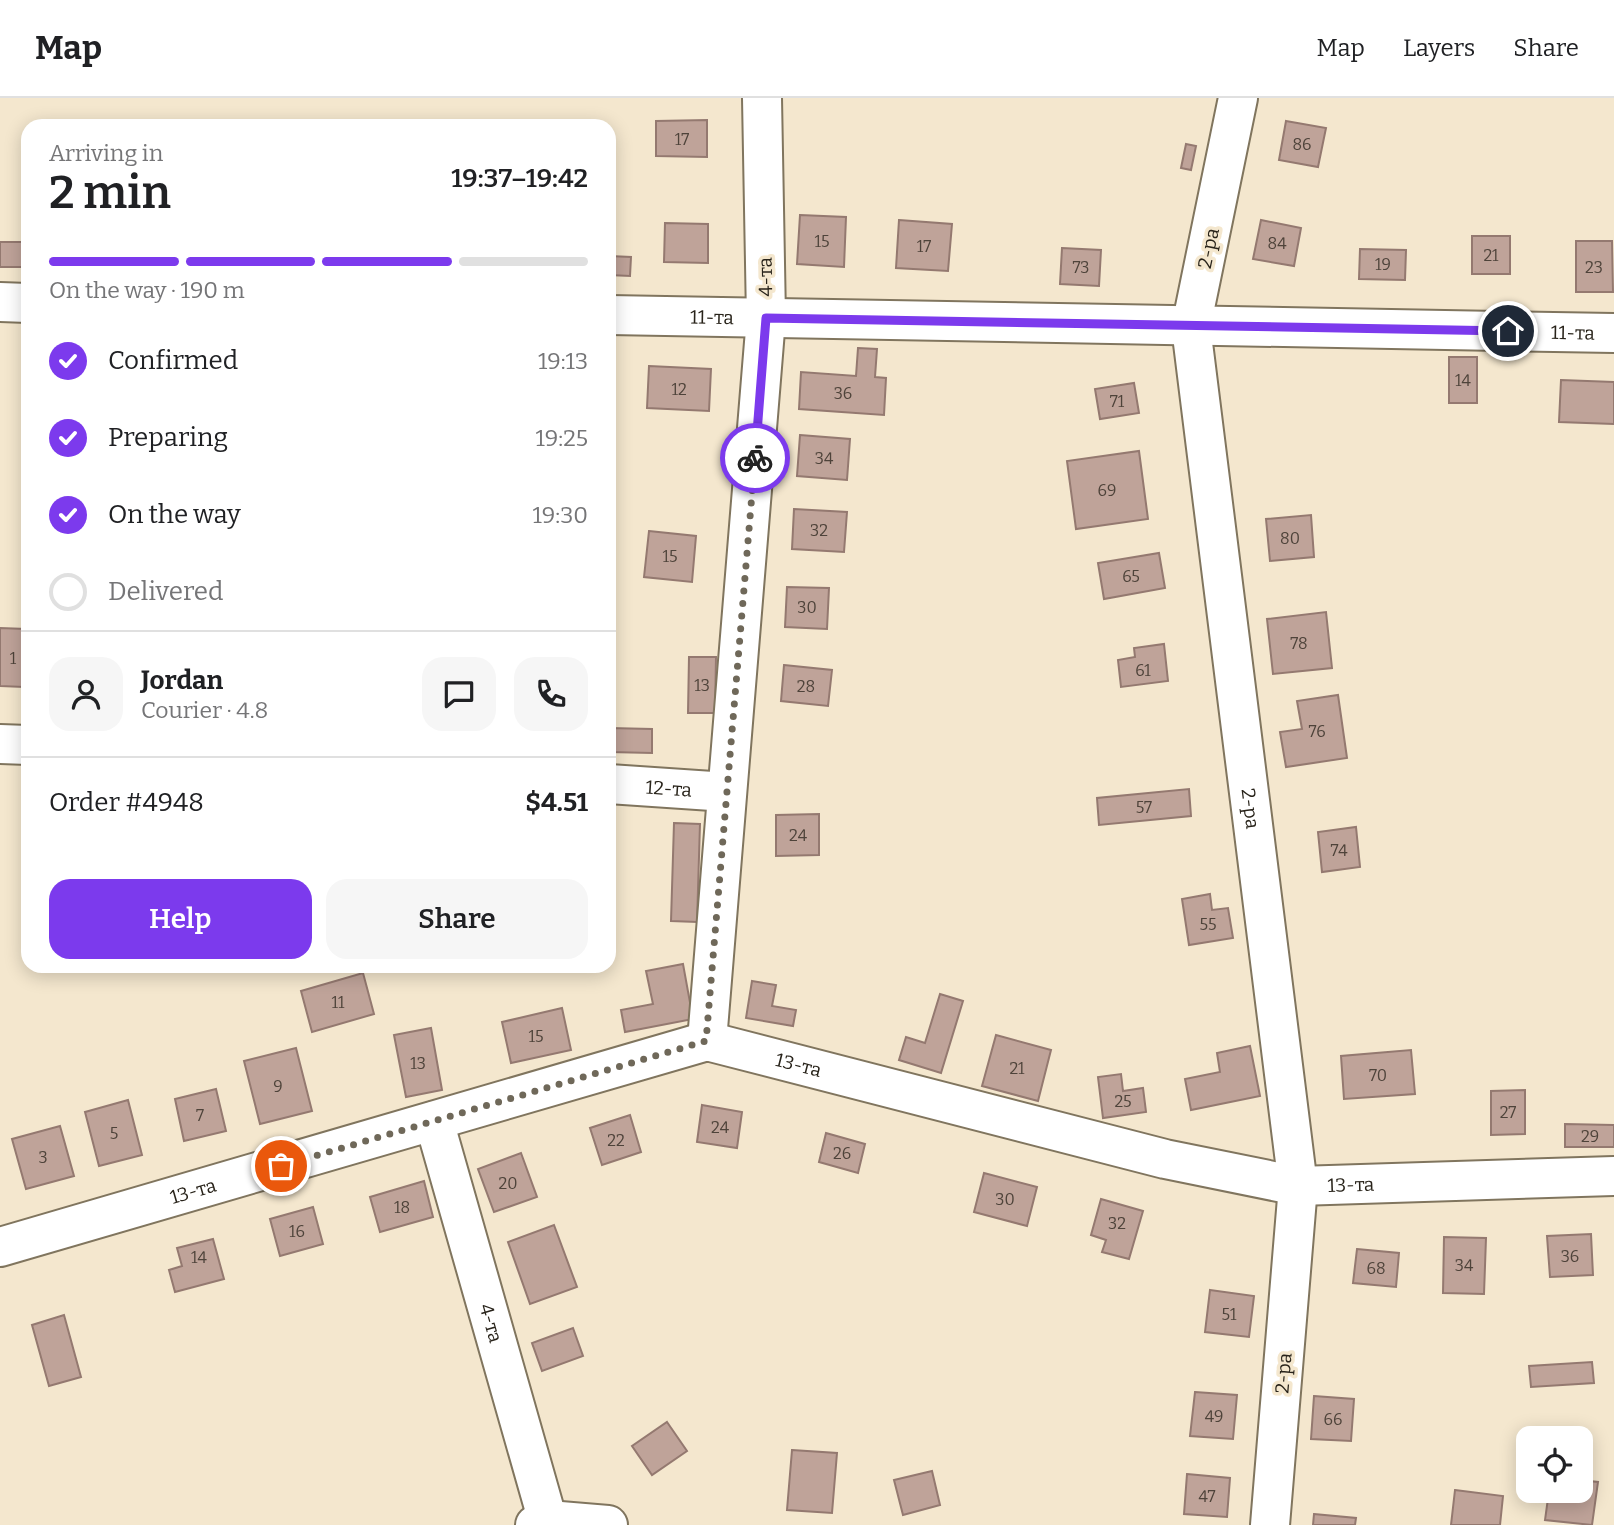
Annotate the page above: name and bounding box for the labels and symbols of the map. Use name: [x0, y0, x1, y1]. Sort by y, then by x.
house number: 17: [675, 130, 689, 149]
house number: 86: [1292, 135, 1312, 154]
street label: 2-ра: [1193, 225, 1224, 270]
house number: 15: [814, 232, 830, 251]
house number: 84: [1268, 234, 1287, 253]
house number: 17: [917, 237, 931, 256]
house number: 21: [1483, 246, 1499, 265]
house number: 19: [1375, 255, 1391, 274]
street label: 4-та: [754, 257, 777, 297]
house number: 73: [1073, 258, 1089, 277]
house number: 23: [1585, 258, 1603, 277]
pin: [1478, 301, 1538, 361]
street label: 11-та: [690, 305, 735, 329]
street label: 11-та: [1551, 321, 1595, 345]
house number: 14: [1455, 371, 1472, 390]
house number: 12: [671, 380, 687, 399]
house number: 36: [834, 384, 852, 403]
house number: 71: [1110, 392, 1125, 411]
courier: [720, 423, 790, 493]
house number: 34: [815, 449, 834, 468]
house number: 69: [1098, 481, 1116, 500]
house number: 32: [810, 521, 828, 540]
house number: 80: [1280, 529, 1300, 548]
house number: 15: [662, 547, 678, 566]
house number: 65: [1122, 567, 1140, 586]
house number: 30: [797, 598, 817, 617]
house number: 78: [1290, 634, 1308, 653]
house number: 1: [10, 649, 17, 668]
house number: 61: [1135, 661, 1151, 680]
house number: 13: [694, 676, 710, 695]
house number: 28: [797, 677, 815, 696]
house number: 76: [1308, 722, 1326, 741]
street label: 12-та: [645, 776, 693, 802]
street label: 2-ра: [1237, 787, 1264, 831]
house number: 57: [1136, 798, 1152, 817]
house number: 24: [789, 826, 808, 845]
house number: 74: [1330, 841, 1348, 860]
house number: 55: [1199, 915, 1217, 934]
house number: 11: [332, 993, 345, 1012]
house number: 15: [528, 1027, 544, 1046]
street label: 13-та: [773, 1048, 825, 1082]
house number: 13: [410, 1054, 426, 1073]
house number: 21: [1009, 1059, 1025, 1078]
house number: 70: [1369, 1066, 1387, 1085]
house number: 9: [273, 1077, 283, 1096]
house number: 25: [1114, 1092, 1132, 1111]
house number: 27: [1500, 1103, 1516, 1122]
house number: 7: [196, 1106, 204, 1125]
house number: 24: [711, 1118, 730, 1137]
house number: 5: [110, 1124, 118, 1143]
house number: 29: [1581, 1127, 1599, 1146]
house number: 22: [607, 1131, 625, 1150]
pin: [251, 1136, 311, 1196]
house number: 26: [833, 1144, 851, 1163]
house number: 3: [38, 1148, 48, 1167]
street label: 13-та: [167, 1173, 219, 1209]
street label: 13-та: [1327, 1173, 1375, 1197]
house number: 20: [499, 1174, 517, 1193]
house number: 30: [995, 1190, 1015, 1209]
house number: 18: [394, 1198, 410, 1217]
house number: 32: [1108, 1214, 1126, 1233]
house number: 16: [289, 1222, 305, 1241]
house number: 36: [1561, 1247, 1579, 1266]
house number: 14: [191, 1248, 208, 1267]
house number: 34: [1455, 1256, 1474, 1275]
house number: 68: [1366, 1259, 1386, 1278]
street label: 4-та: [475, 1301, 508, 1346]
house number: 51: [1222, 1305, 1237, 1324]
street label: 2-ра: [1270, 1351, 1297, 1394]
house number: 49: [1205, 1407, 1223, 1426]
house number: 66: [1324, 1410, 1342, 1429]
house number: 47: [1198, 1487, 1216, 1506]

